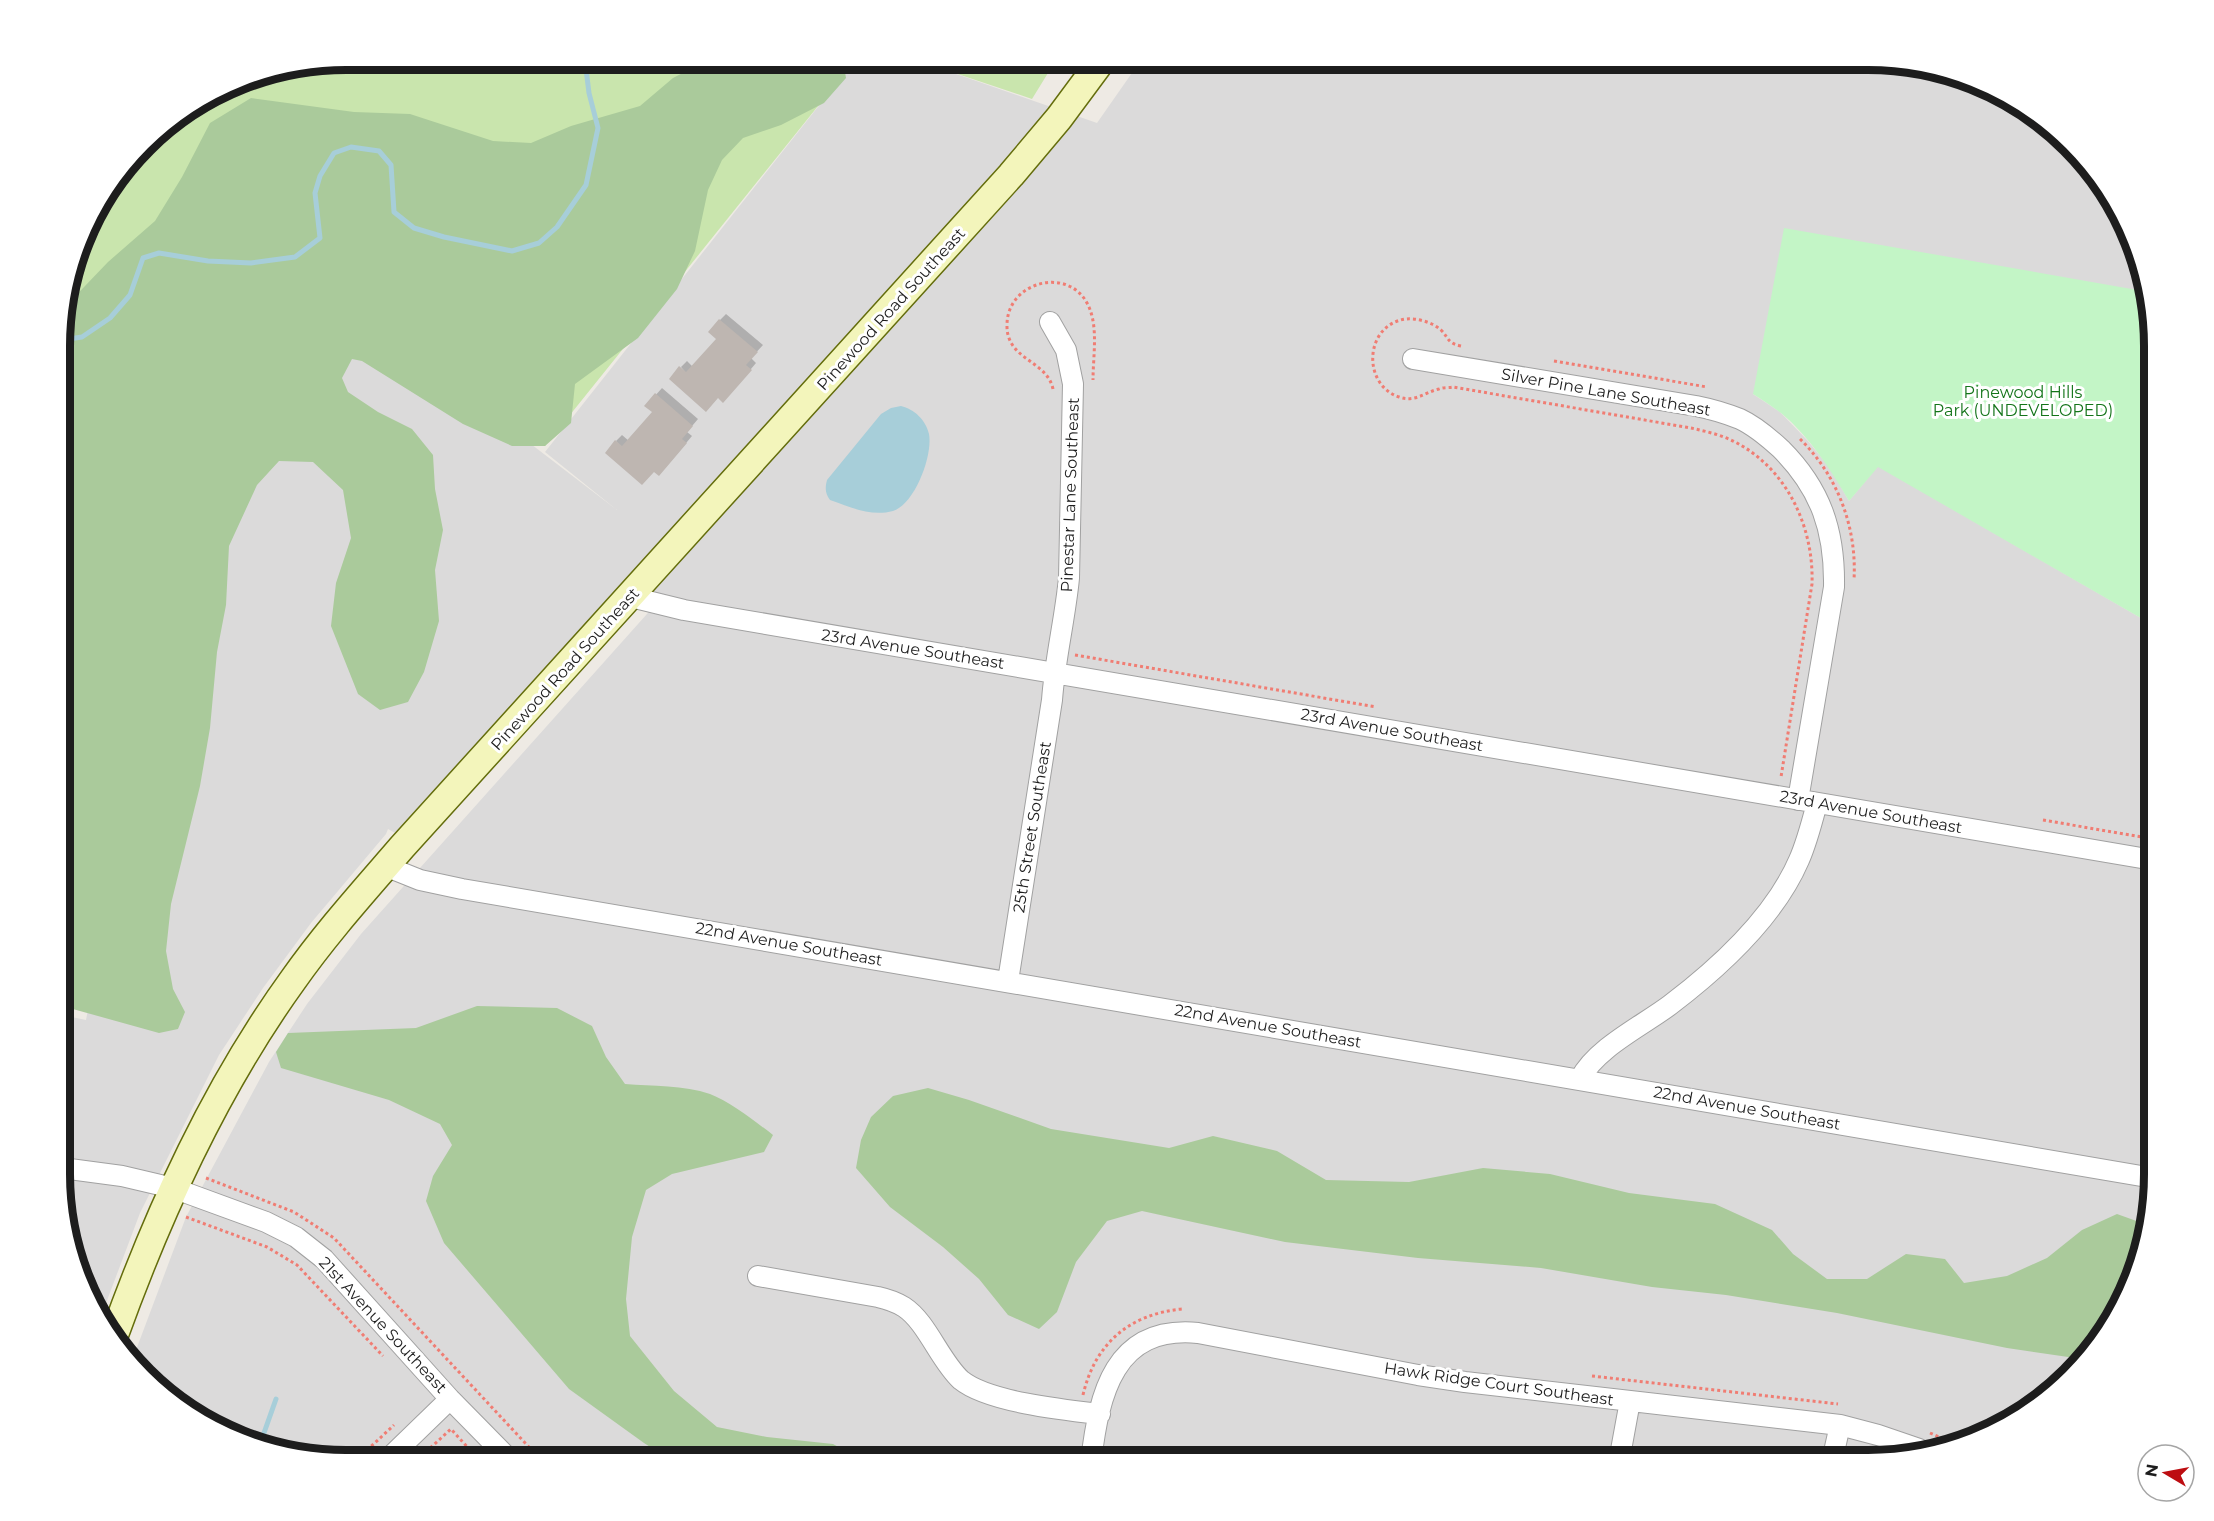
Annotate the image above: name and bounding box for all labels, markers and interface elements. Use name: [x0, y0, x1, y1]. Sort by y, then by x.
street label: Pinewood Road Southeast: [813, 223, 969, 394]
street label: Silver Pine Lane Southeast: [1500, 364, 1713, 420]
park label: Pinewood Hills Park (UNDEVELOPED): [1933, 383, 2113, 420]
street label: Pinestar Lane Southeast: [1057, 397, 1083, 593]
street label: Pinewood Road Southeast: [487, 583, 643, 754]
street label: 23rd Avenue Southeast: [820, 625, 1006, 673]
street label: 23rd Avenue Southeast: [1299, 705, 1485, 756]
street label: 25th Street Southeast: [1009, 739, 1055, 914]
street label: 23rd Avenue Southeast: [1778, 787, 1964, 838]
street label: 22nd Avenue Southeast: [694, 918, 885, 970]
street label: 22nd Avenue Southeast: [1173, 1000, 1364, 1052]
street label: 22nd Avenue Southeast: [1652, 1082, 1843, 1134]
street label: 21st Avenue Southeast: [315, 1253, 451, 1397]
street label: Hawk Ridge Court Southeast: [1383, 1358, 1616, 1410]
north arrow: [2136, 1443, 2196, 1503]
text: N: [2141, 1462, 2162, 1479]

